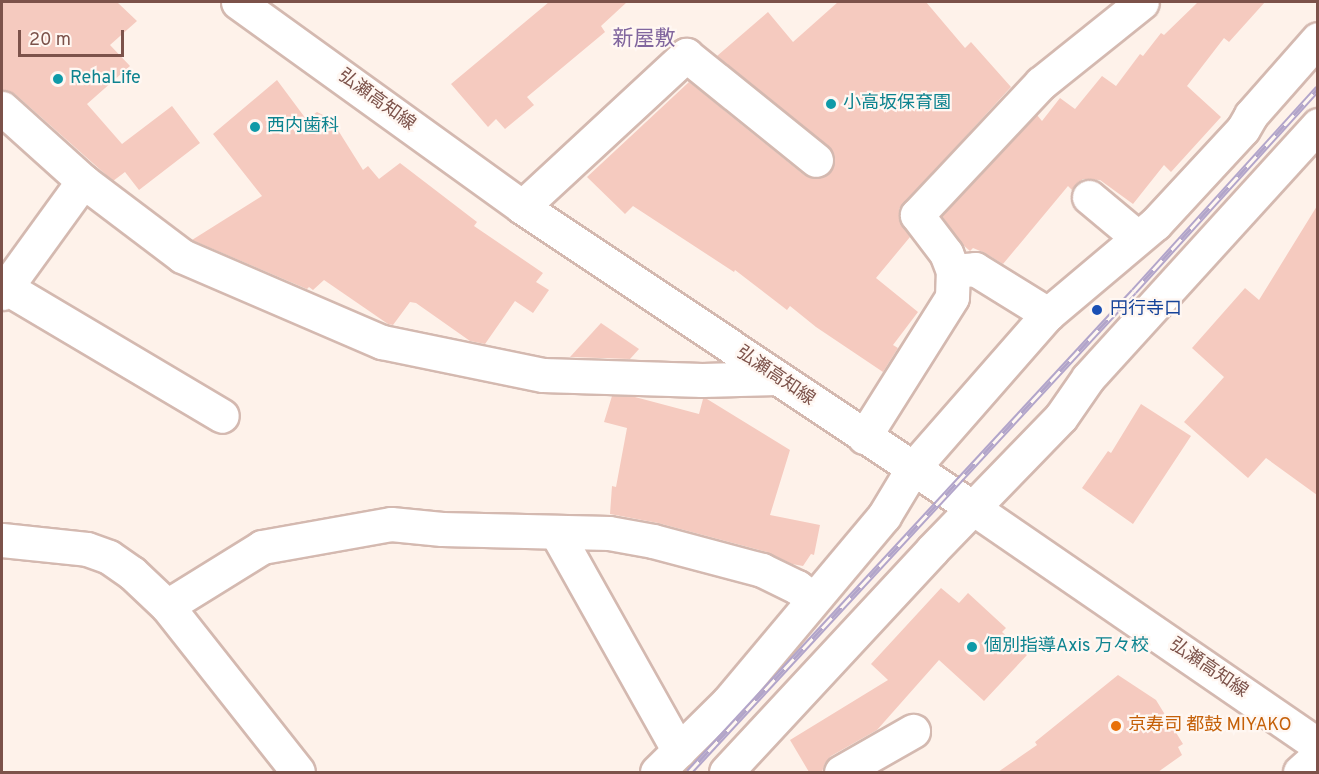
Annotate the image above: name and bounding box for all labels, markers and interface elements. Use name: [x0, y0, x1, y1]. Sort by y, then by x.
scale bar: [21, 18, 128, 56]
district label: 新屋敷: [613, 27, 675, 53]
text: 20 m: [29, 29, 71, 52]
street label: 弘瀬高知線: [333, 66, 419, 136]
place label: RehaLife: [70, 68, 141, 90]
marker: RehaLife: [51, 72, 65, 86]
place label: 小高坂保育園: [843, 93, 951, 115]
marker: 小高坂保育園: [824, 97, 838, 111]
place label: 西内歯科: [267, 116, 339, 138]
marker: 西内歯科: [248, 120, 262, 134]
place label: 円行寺口: [1110, 299, 1182, 321]
marker: 円行寺口: [1088, 301, 1106, 319]
street label: 弘瀬高知線: [732, 343, 818, 411]
street label: 弘瀬高知線: [1165, 635, 1251, 703]
place label: 個別指導Axis 万々校: [984, 636, 1149, 658]
marker: 個別指導Axis 万々校: [965, 640, 979, 654]
place label: 京寿司 都鼓 MIYAKO: [1128, 715, 1292, 737]
marker: 京寿司 都鼓 MIYAKO: [1109, 719, 1123, 733]

